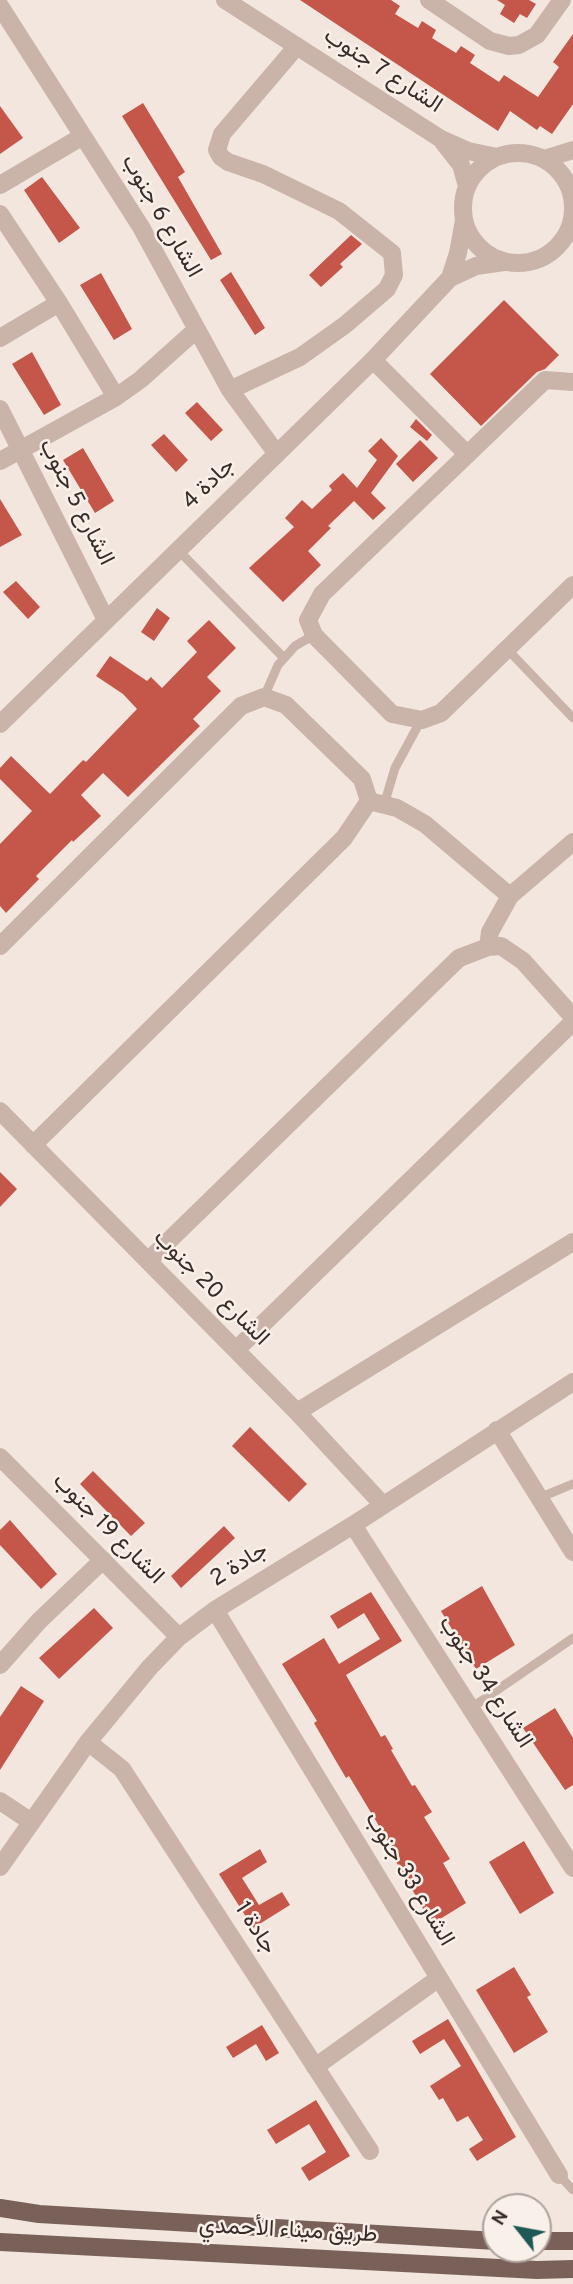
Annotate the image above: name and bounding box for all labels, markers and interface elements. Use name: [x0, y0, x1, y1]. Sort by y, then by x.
street label: الشارع 7 جنوب: [318, 23, 446, 121]
street label: الشارع 6 جنوب: [114, 151, 206, 283]
street label: الشارع 5 جنوب: [31, 435, 119, 571]
street label: جادة 4: [178, 453, 242, 517]
street label: الشارع 20 جنوب: [146, 1225, 274, 1353]
street label: الشارع 19 جنوب: [46, 1469, 168, 1591]
street label: جادة 2: [206, 1538, 274, 1594]
street label: الشارع 34 جنوب: [431, 1612, 537, 1754]
street label: الشارع 33 جنوب: [357, 1808, 459, 1952]
street label: جادة 1: [227, 1898, 281, 1960]
north arrow: [482, 2193, 552, 2263]
text: N: [487, 2206, 515, 2230]
street label: طريق ميناء الأحمدي: [198, 2214, 378, 2250]

